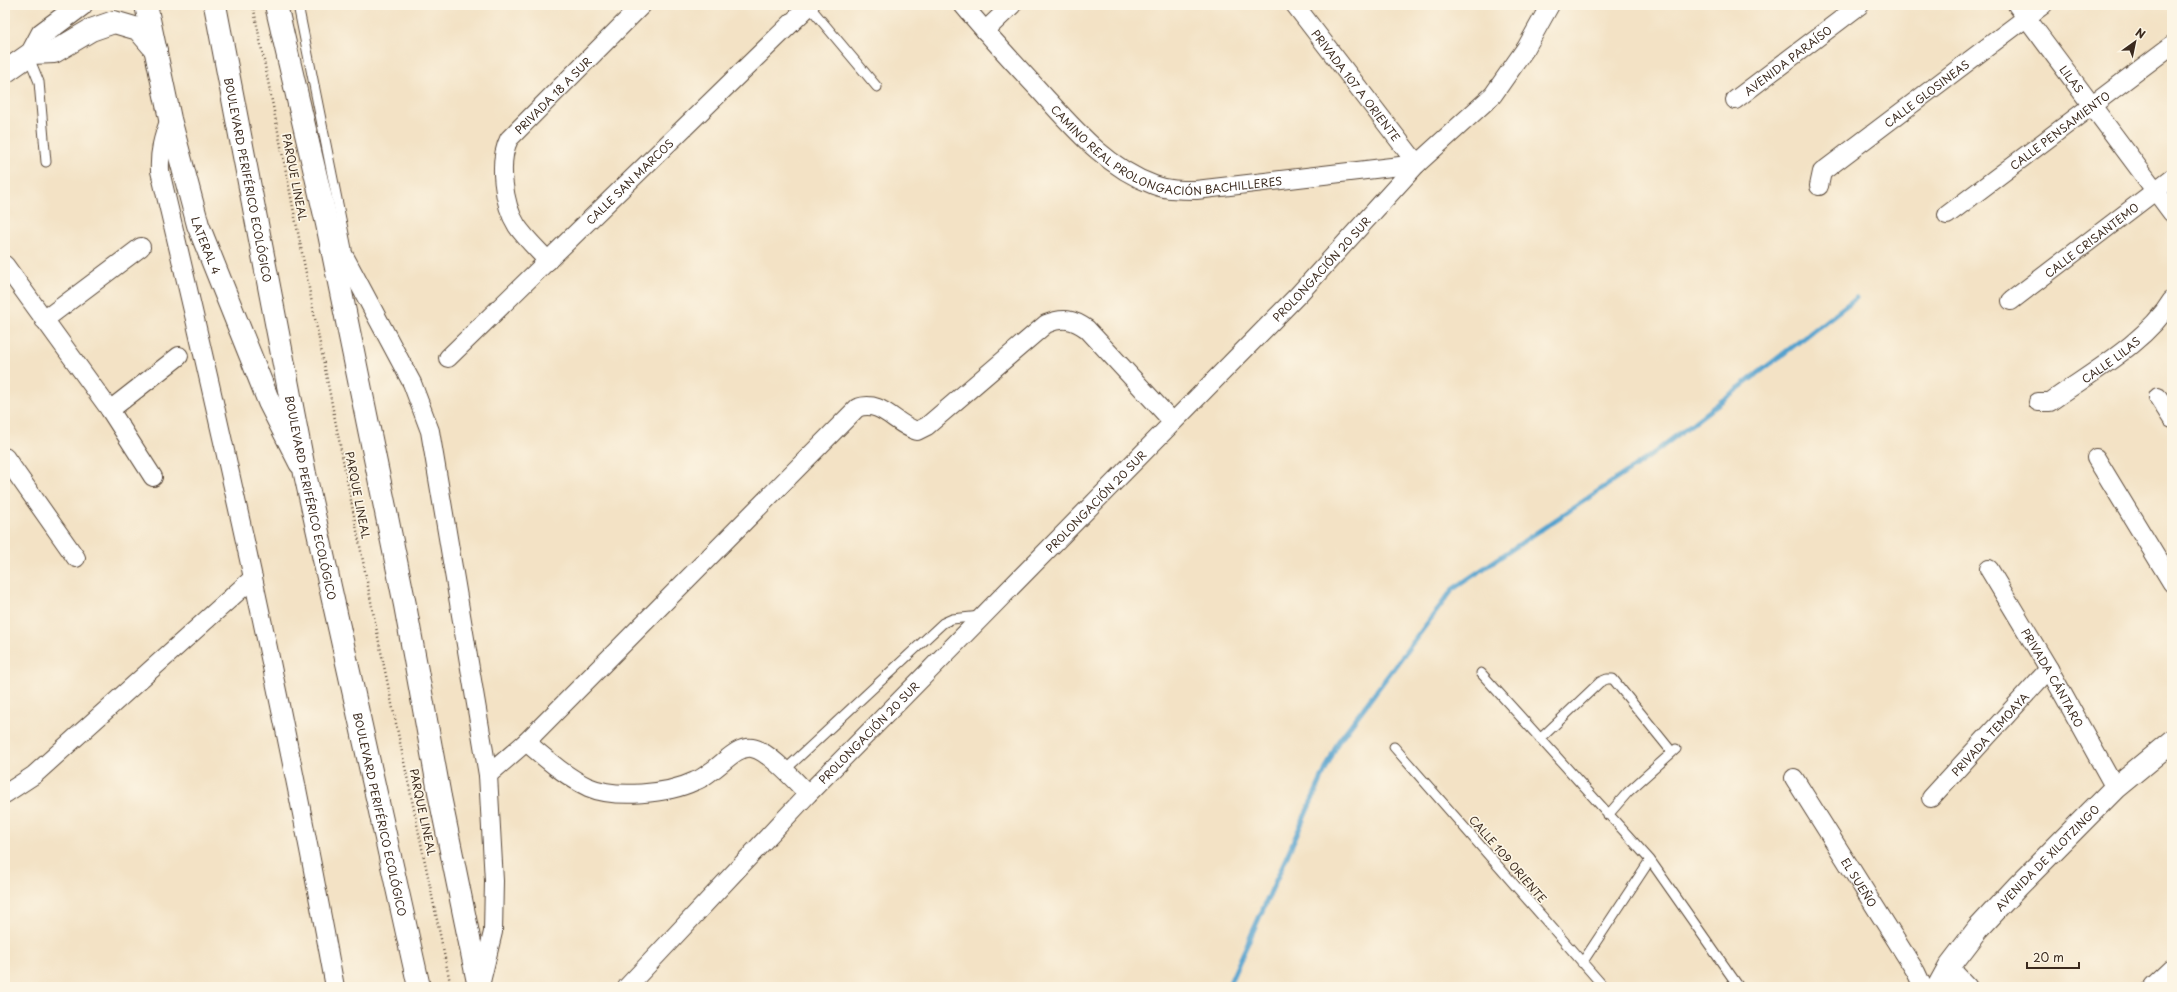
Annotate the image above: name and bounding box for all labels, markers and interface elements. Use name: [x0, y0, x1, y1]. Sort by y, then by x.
street label: AVENIDA PARAÍSO: [1740, 21, 1835, 99]
north arrow: [2115, 22, 2155, 62]
text: N: [2132, 24, 2149, 43]
street label: PRIVADA 107 A ORIENTE: [1308, 26, 1405, 145]
street label: PRIVADA 18 A SUR: [510, 52, 595, 138]
street label: CALLE GLOSINEAS: [1880, 55, 1973, 131]
street label: LILAS: [2056, 61, 2088, 96]
street label: BOULEVARD PERIFÉRICO ECOLÓGICO: [221, 76, 277, 284]
street label: CALLE PENSAMIENTO: [2006, 86, 2113, 173]
street label: CAMINO REAL PROLONGACIÓN BACHILLERES: [1047, 101, 1283, 199]
street label: PARQUE LINEAL: [278, 132, 312, 223]
street label: CALLE SAN MARCOS: [582, 135, 677, 228]
street label: CALLE CRISANTEMO: [2041, 198, 2142, 281]
street label: PROLONGACIÓN 20 SUR: [1268, 212, 1374, 325]
street label: LATERAL 4: [188, 215, 225, 277]
street label: CALLE LILAS: [2078, 332, 2144, 387]
street label: BOULEVARD PERIFÉRICO ECOLÓGICO: [282, 394, 341, 601]
street label: PROLONGACIÓN 20 SUR: [1041, 446, 1150, 556]
street label: PARQUE LINEAL: [341, 450, 375, 541]
street label: PRIVADA CÁNTARO: [2018, 625, 2088, 730]
street label: PROLONGACIÓN 20 SUR: [814, 677, 923, 788]
street label: PRIVADA TEMOAYA: [1947, 688, 2032, 779]
street label: BOULEVARD PERIFÉRICO ECOLÓGICO: [350, 711, 411, 918]
street label: PARQUE LINEAL: [405, 767, 441, 858]
street label: AVENIDA DE XILOTZINGO: [1991, 800, 2103, 914]
street label: CALLE 109 ORIENTE: [1465, 812, 1551, 906]
street label: EL SUEÑO: [1837, 854, 1882, 910]
scale bar: [2027, 944, 2079, 970]
text: 20 m: [2033, 948, 2064, 966]

